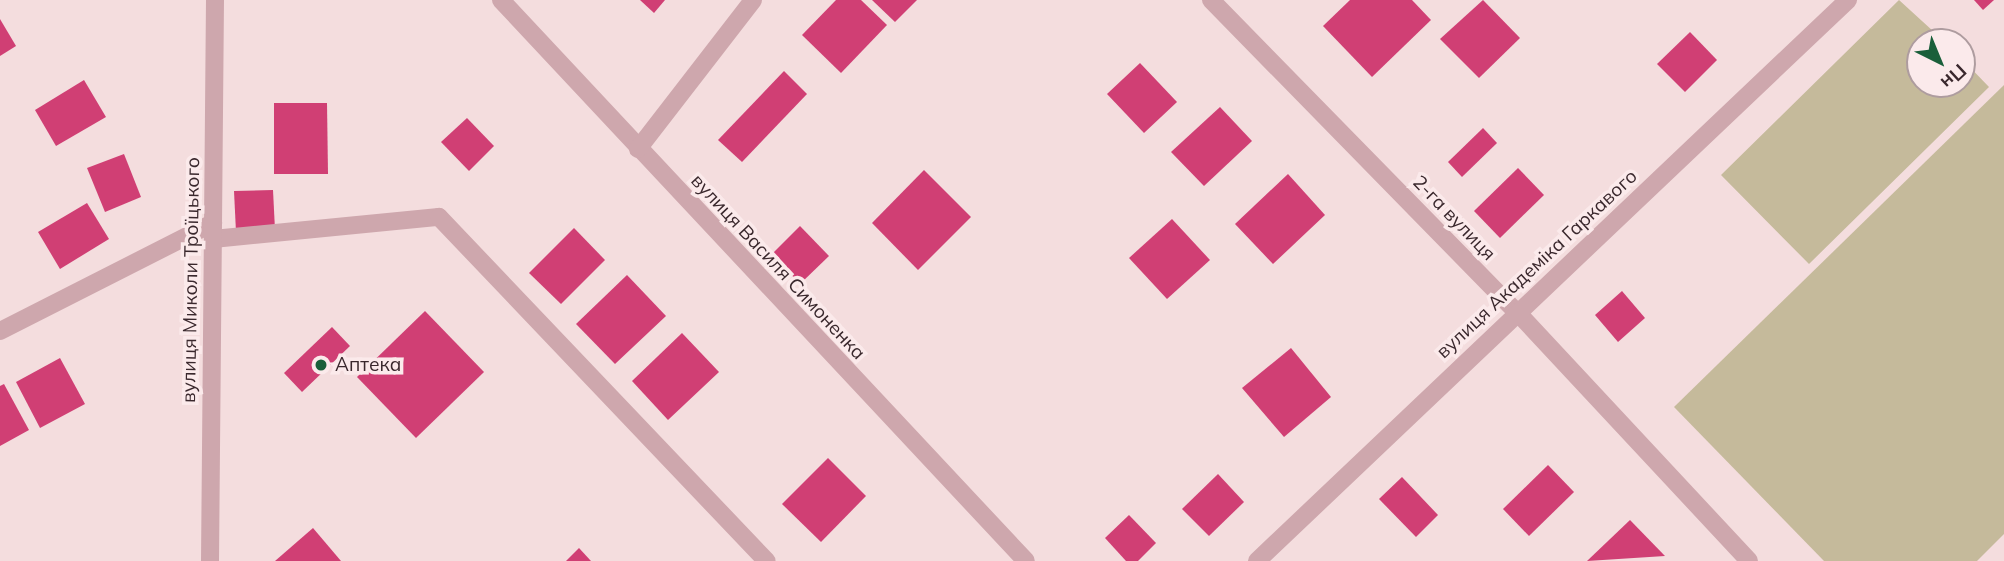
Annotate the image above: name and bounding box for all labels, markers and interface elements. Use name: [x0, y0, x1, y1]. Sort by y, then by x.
north arrow: [1906, 28, 1976, 98]
text: Пн: [1936, 59, 1972, 95]
street label: вулиця Миколи Троїцького: [177, 157, 205, 403]
street label: вулиця Академіка Гаркавого: [1432, 165, 1642, 363]
street label: вулиця Василя Симоненка: [686, 170, 870, 364]
street label: 2-га вулиця: [1408, 171, 1500, 265]
place label: Аптека: [335, 354, 401, 376]
marker: Аптека: [313, 357, 329, 373]

